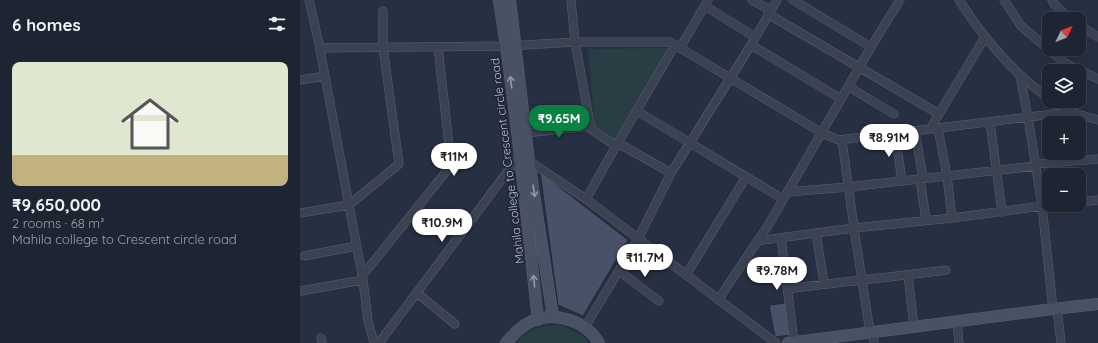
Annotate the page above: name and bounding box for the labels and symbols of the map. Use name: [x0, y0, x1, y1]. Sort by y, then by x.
north arrow: [1042, 12, 1086, 56]
street label: Mahila college to Crescent circle road: [487, 57, 527, 265]
one-way arrow: [507, 76, 515, 89]
pin: ₹9.65M: [526, 105, 592, 139]
pin: ₹8.91M: [856, 124, 922, 158]
pin: ₹11M: [430, 143, 478, 177]
one-way arrow: [530, 185, 538, 198]
pin: ₹10.9M: [409, 209, 475, 243]
pin: ₹11.7M: [612, 244, 678, 278]
pin: ₹9.78M: [744, 257, 810, 291]
one-way arrow: [530, 275, 538, 288]

